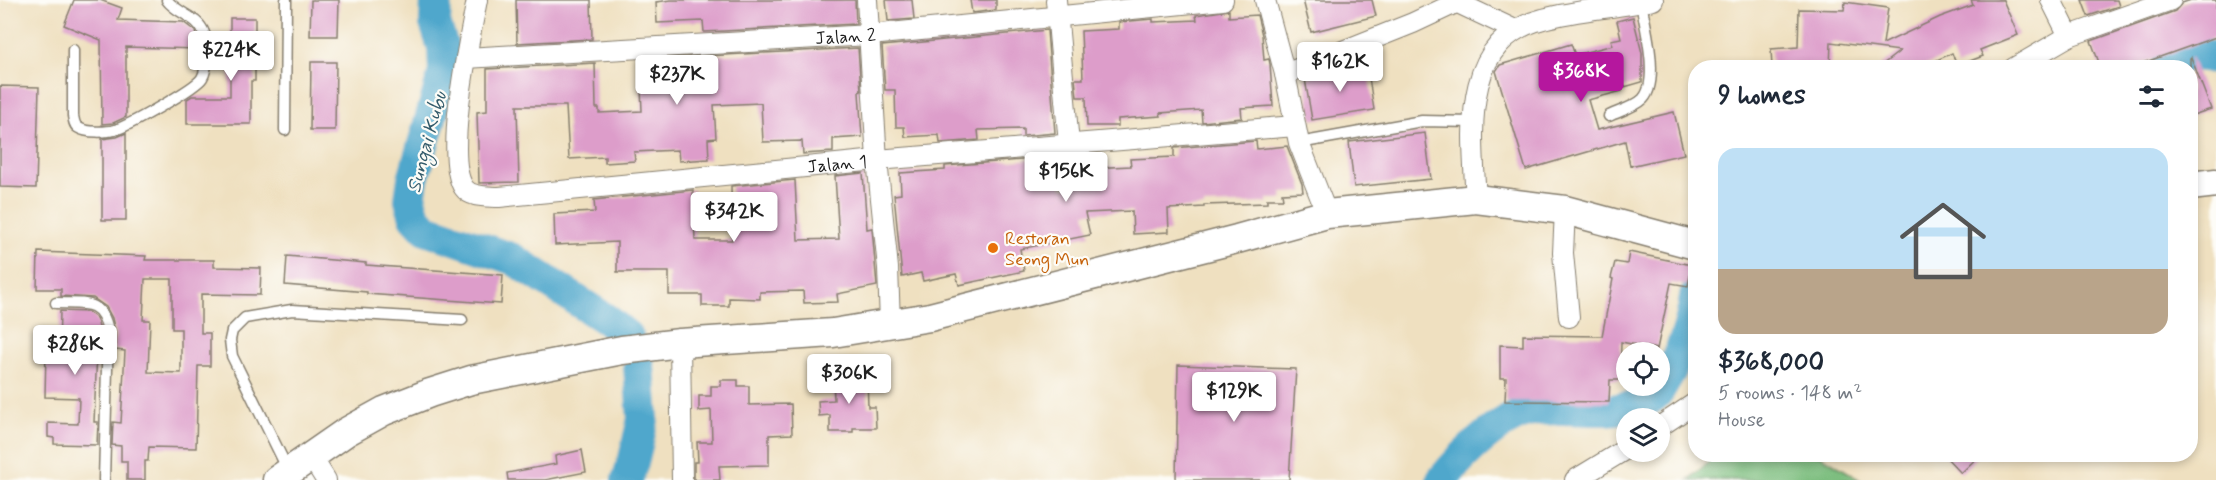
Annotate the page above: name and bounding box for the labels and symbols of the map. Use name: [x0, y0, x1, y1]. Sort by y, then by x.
street label: Jalan 2: [814, 23, 877, 51]
pin: $224K: [189, 31, 273, 82]
pin: $162K: [1298, 42, 1382, 93]
pin: $368K: [1539, 52, 1623, 103]
pin: $237K: [635, 55, 719, 106]
water label: Sungai Kubu: [401, 88, 456, 196]
street label: Jalan 1: [806, 150, 868, 180]
pin: $156K: [1024, 152, 1108, 203]
pin: $342K: [692, 192, 776, 243]
place label: Restoran Seong Mun: [1005, 227, 1089, 273]
marker: Restoran Seong Mun: [986, 241, 1000, 255]
pin: $286K: [33, 325, 117, 376]
pin: $306K: [807, 354, 891, 405]
pin: $129K: [1192, 372, 1276, 423]

